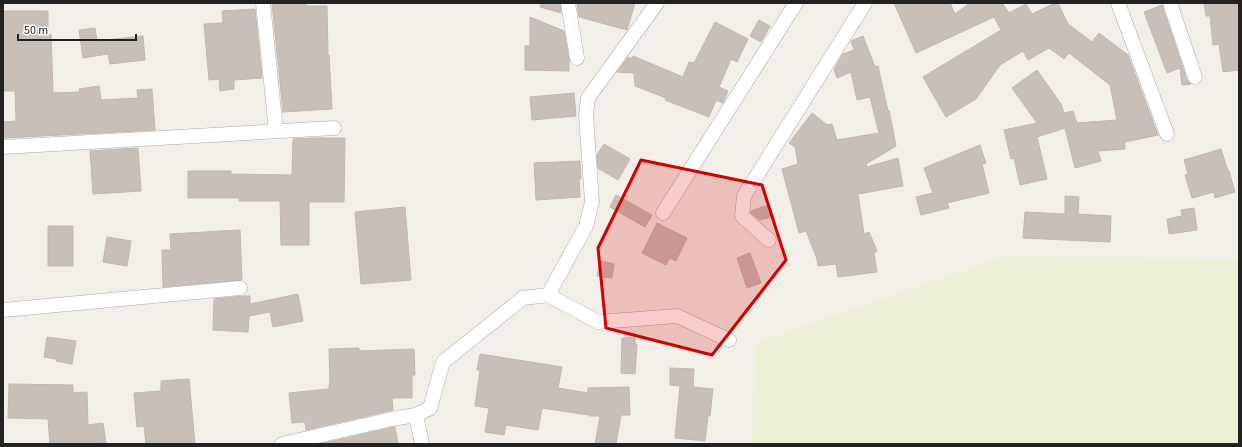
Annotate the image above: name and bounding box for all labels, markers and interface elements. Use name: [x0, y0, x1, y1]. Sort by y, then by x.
scale bar: [18, 16, 136, 42]
text: 50 m: [24, 22, 48, 39]

